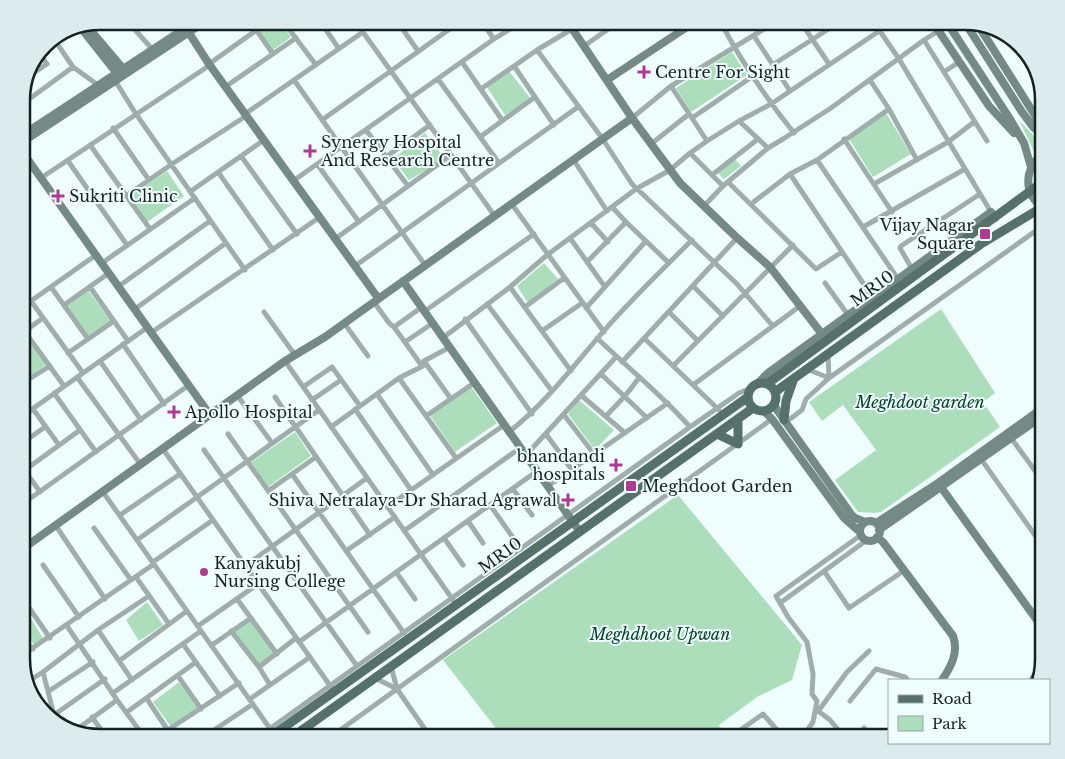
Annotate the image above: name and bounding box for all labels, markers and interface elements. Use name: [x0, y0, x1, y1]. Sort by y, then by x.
place label: Centre For Sight: [655, 62, 790, 82]
marker: Centre For Sight: [637, 65, 651, 79]
place label: Synergy Hospital And Research Centre: [320, 132, 494, 170]
marker: Synergy Hospital And Research Centre: [303, 144, 317, 158]
place label: Sukriti Clinic: [69, 186, 178, 206]
marker: Sukriti Clinic: [51, 189, 65, 203]
place label: Vijay Nagar Square: [879, 215, 974, 253]
marker: Vijay Nagar Square: [978, 227, 992, 241]
street label: MR10: [846, 266, 898, 310]
park label: Meghdoot garden: [854, 392, 985, 412]
place label: Apollo Hospital: [184, 402, 313, 422]
marker: Apollo Hospital: [167, 405, 181, 419]
place label: bhandandi hospitals: [516, 446, 606, 484]
marker: bhandandi hospitals: [609, 458, 623, 472]
place label: Meghdoot Garden: [642, 476, 792, 496]
marker: Meghdoot Garden: [624, 479, 638, 493]
place label: Shiva Netralaya-Dr Sharad Agrawal: [269, 490, 557, 510]
marker: Shiva Netralaya-Dr Sharad Agrawal: [561, 493, 575, 507]
street label: MR10: [474, 533, 526, 577]
place label: Kanyakubj Nursing College: [214, 553, 346, 591]
marker: Kanyakubj Nursing College: [198, 566, 210, 578]
park label: Meghdhoot Upwan: [589, 624, 730, 644]
legend: [888, 679, 1050, 744]
text: Road: [932, 689, 972, 708]
text: Park: [932, 714, 968, 733]

